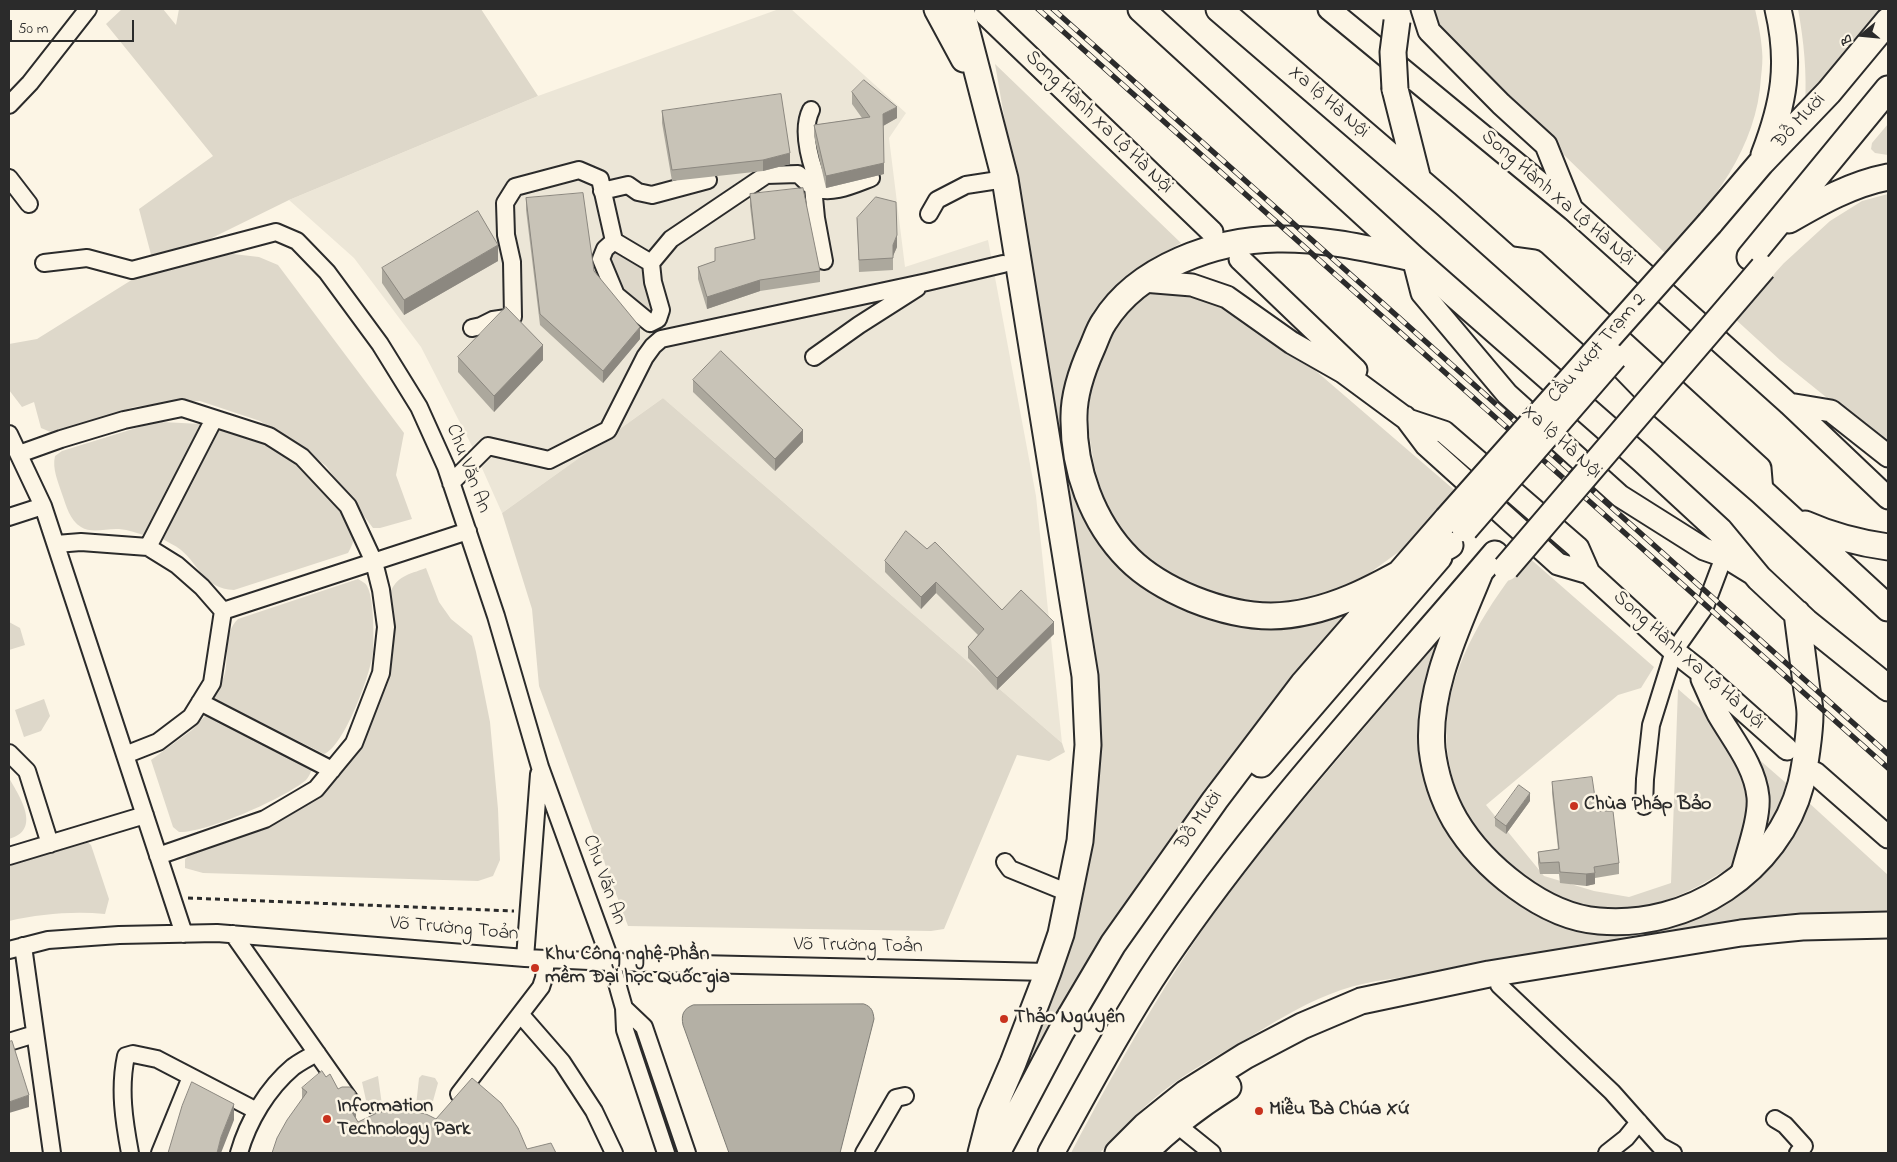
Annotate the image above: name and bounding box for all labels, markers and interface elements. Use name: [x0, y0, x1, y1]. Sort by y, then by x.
scale bar: [12, 10, 136, 42]
north arrow: [1837, 10, 1887, 60]
text: 50 m: [18, 18, 48, 40]
text: B: [1836, 32, 1859, 47]
street label: Song Hành Xa Lộ Hà Nội: [1019, 46, 1177, 200]
street label: Xa lộ Hà Nội: [1283, 61, 1373, 145]
street label: Đỗ Mười: [1768, 89, 1832, 155]
street label: Song Hành Xa Lộ Hà Nội: [1475, 126, 1639, 272]
street label: Cầu vượt Trạm 2: [1544, 289, 1652, 409]
street label: Xa lộ Hà Nội: [1516, 401, 1606, 485]
street label: Chu Văn An: [439, 421, 495, 517]
street label: Song Hành Xa Lộ Hà Nội: [1607, 586, 1769, 736]
street label: Đỗ Mười: [1171, 786, 1229, 856]
place label: Chùa Pháp Bảo: [1584, 794, 1712, 818]
marker: Chùa Pháp Bảo: [1568, 800, 1580, 812]
street label: Chu Văn An: [576, 832, 630, 928]
street label: Võ Trường Toản: [389, 912, 519, 948]
street label: Võ Trường Toản: [793, 934, 923, 960]
place label: Khu Công nghệ Phần mềm Đại học Quốc gia: [545, 944, 730, 991]
marker: Khu Công nghệ Phần mềm Đại học Quốc gia: [529, 962, 541, 974]
place label: Thảo Nguyên: [1014, 1007, 1125, 1031]
marker: Thảo Nguyên: [998, 1013, 1010, 1025]
place label: Information Technology Park: [337, 1096, 470, 1143]
place label: Miễu Bà Chúa Xứ: [1269, 1099, 1409, 1123]
marker: Miễu Bà Chúa Xứ: [1253, 1105, 1265, 1117]
marker: Information Technology Park: [321, 1113, 333, 1125]

